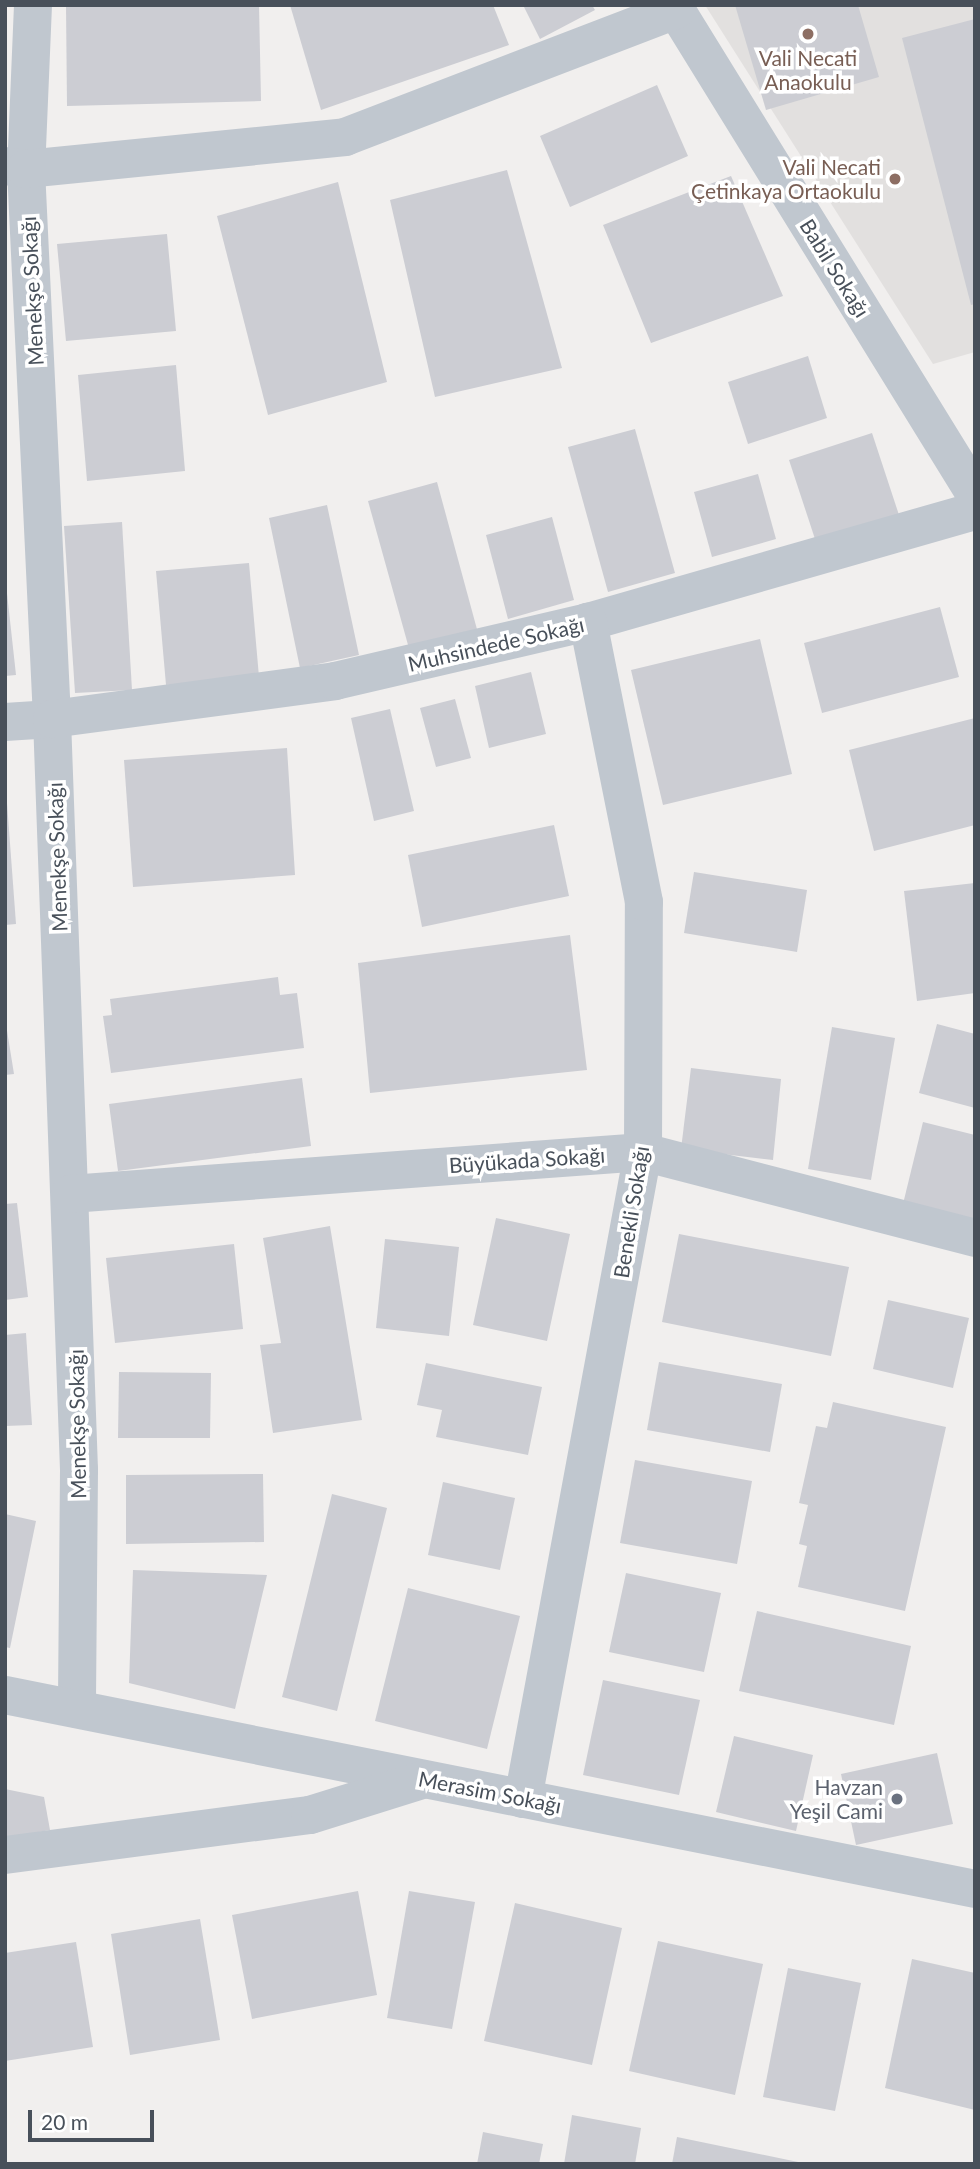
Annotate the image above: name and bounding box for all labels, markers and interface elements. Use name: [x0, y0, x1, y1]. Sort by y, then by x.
marker: Vali Necati Anaokulu: [800, 26, 816, 42]
place label: Vali Necati Anaokulu: [759, 45, 857, 95]
place label: Vali Necati Çetinkaya Ortaokulu: [691, 154, 881, 204]
marker: Vali Necati Çetinkaya Ortaokulu: [887, 171, 903, 187]
street label: Babil Sokağı: [795, 214, 875, 322]
street label: Menekşe Sokağı: [16, 216, 48, 366]
street label: Muhsindede Sokağı: [405, 611, 587, 677]
street label: Menekşe Sokağı: [42, 782, 72, 932]
street label: Büyükada Sokağı: [448, 1142, 606, 1178]
street label: Benekli Sokağı: [608, 1144, 654, 1280]
street label: Menekşe Sokağı: [63, 1349, 91, 1499]
street label: Merasim Sokağı: [416, 1766, 564, 1818]
place label: Havzan Yeşil Cami: [790, 1774, 883, 1824]
marker: Havzan Yeşil Cami: [889, 1791, 905, 1807]
scale bar: [32, 2096, 158, 2140]
text: 20 m: [41, 2109, 88, 2134]

